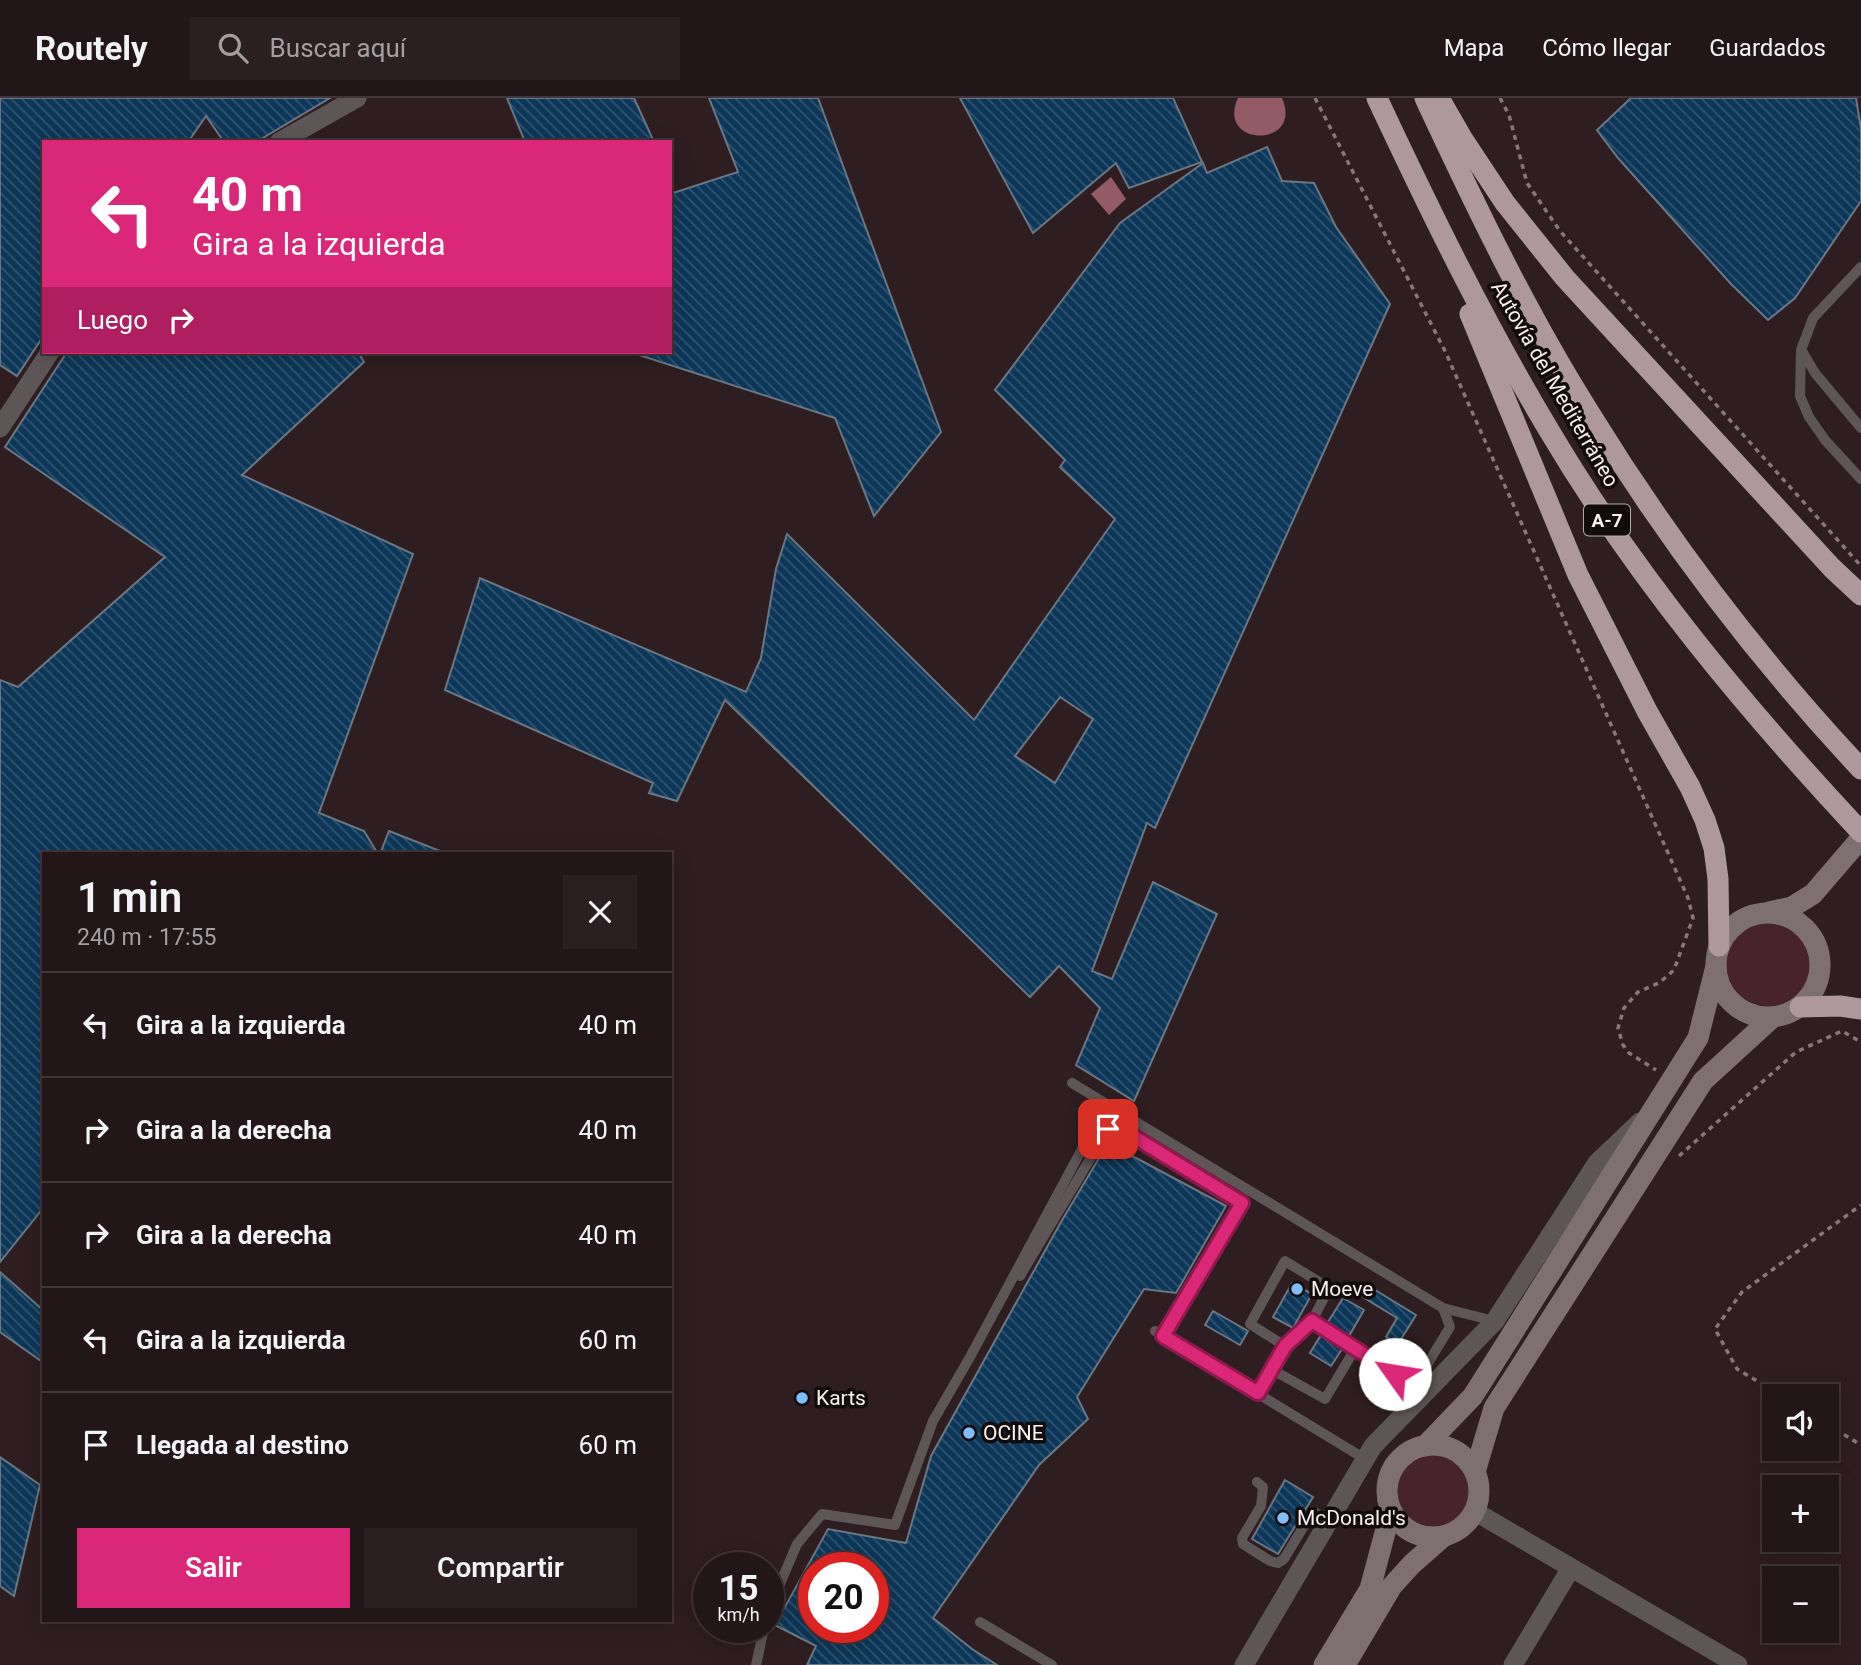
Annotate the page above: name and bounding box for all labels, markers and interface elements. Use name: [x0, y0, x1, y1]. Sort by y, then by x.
search box: [190, 17, 680, 80]
text: Routely: [35, 29, 148, 68]
icon: search: [214, 29, 252, 67]
text: Buscar aquí: [270, 33, 406, 63]
text: Mapa: [1444, 34, 1504, 62]
text: Cómo llegar: [1542, 34, 1671, 62]
text: Guardados: [1709, 34, 1826, 62]
text: 40 m: [192, 166, 303, 223]
icon: left: [77, 168, 168, 259]
text: Gira a la izquierda: [192, 225, 446, 263]
street label: Autovía del Mediterráneo: [1486, 277, 1624, 491]
icon: right: [162, 301, 200, 339]
text: Luego: [77, 305, 148, 335]
road number: A-7: [1584, 504, 1630, 536]
text: 1 min: [77, 873, 182, 922]
button: close: [563, 875, 637, 949]
text: 240 m · 17:55: [77, 924, 216, 951]
icon: left: [77, 1006, 115, 1044]
text: Gira a la izquierda: [136, 1010, 346, 1040]
text: 40 m: [579, 1010, 637, 1040]
pin: [1078, 1099, 1138, 1159]
icon: arrive: [1089, 1110, 1127, 1148]
icon: right: [77, 1111, 115, 1149]
text: Gira a la derecha: [136, 1115, 332, 1145]
text: 40 m: [579, 1115, 637, 1145]
icon: right: [77, 1216, 115, 1254]
text: Gira a la derecha: [136, 1220, 332, 1250]
text: 40 m: [579, 1220, 637, 1250]
place label: Moeve: [1311, 1277, 1374, 1301]
marker: Moeve: [1289, 1281, 1305, 1297]
icon: left: [77, 1321, 115, 1359]
text: Gira a la izquierda: [136, 1325, 346, 1355]
text: 60 m: [579, 1325, 637, 1355]
position arrow: [1358, 1337, 1432, 1411]
map controls: [1762, 1384, 1839, 1643]
button: sound: [1762, 1384, 1839, 1461]
place label: Karts: [816, 1386, 866, 1410]
marker: Karts: [794, 1390, 810, 1406]
place label: OCINE: [983, 1421, 1044, 1445]
marker: OCINE: [961, 1425, 977, 1441]
icon: arrive: [77, 1426, 115, 1464]
text: Llegada al destino: [136, 1430, 349, 1460]
text: 60 m: [579, 1430, 637, 1460]
button: +: [1762, 1475, 1839, 1552]
place label: McDonald's: [1297, 1506, 1406, 1530]
marker: McDonald's: [1275, 1510, 1291, 1526]
button: Salir: [77, 1528, 350, 1608]
button: Compartir: [364, 1528, 637, 1608]
speed limit sign: 20: [798, 1552, 889, 1643]
button: −: [1762, 1566, 1839, 1643]
text: 15: [718, 1568, 759, 1609]
text: km/h: [717, 1604, 760, 1625]

